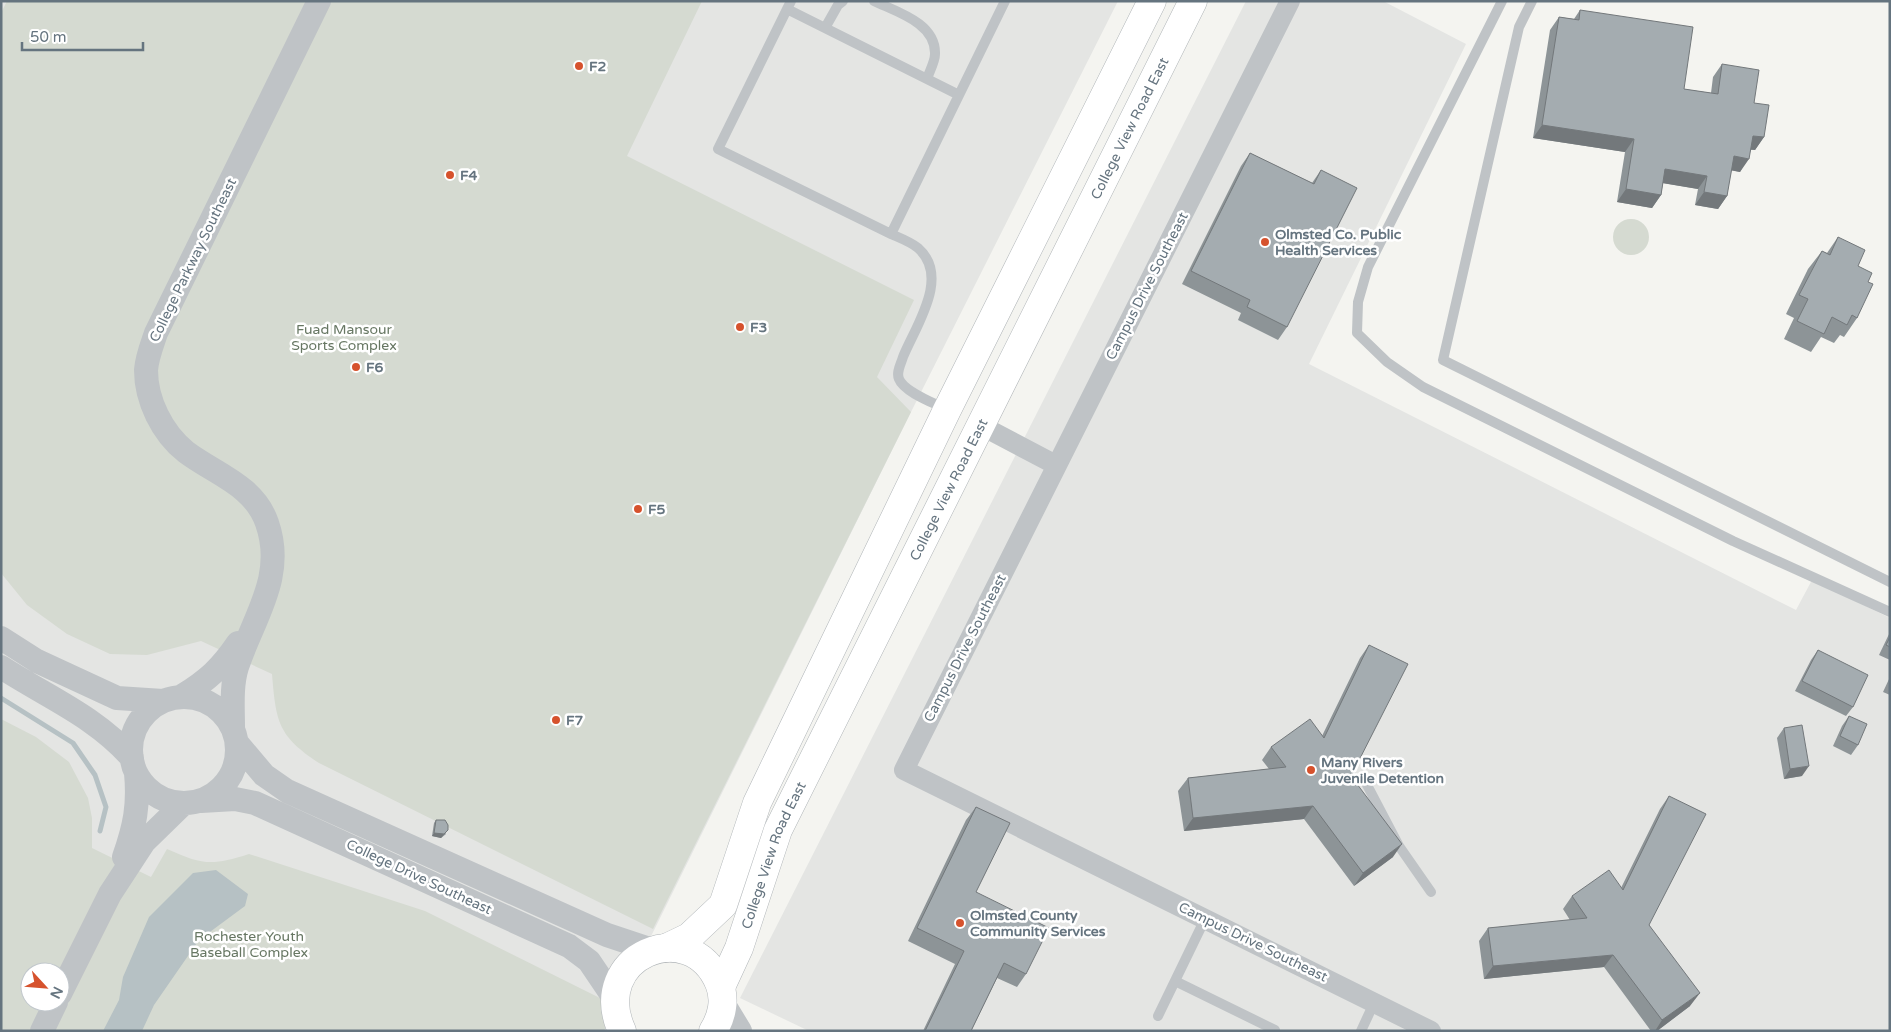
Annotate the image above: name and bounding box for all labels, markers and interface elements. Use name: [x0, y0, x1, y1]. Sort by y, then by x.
scale bar: [22, 20, 144, 52]
text: 50 m: [30, 28, 67, 46]
street label: College View Road East: [1087, 54, 1172, 202]
place label: F2: [589, 58, 607, 75]
marker: F2: [573, 60, 585, 72]
place label: F4: [460, 167, 478, 184]
marker: F4: [444, 169, 456, 181]
street label: College Parkway Southeast: [146, 175, 240, 345]
street label: Campus Drive Southeast: [1102, 209, 1192, 363]
place label: Olmsted Co. Public Health Services: [1275, 226, 1402, 259]
marker: Olmsted Co. Public Health Services: [1259, 236, 1271, 248]
place label: F3: [750, 319, 768, 336]
park label: Fuad Mansour Sports Complex: [291, 321, 397, 354]
marker: F3: [734, 321, 746, 333]
place label: F6: [366, 359, 384, 376]
marker: F6: [350, 361, 362, 373]
street label: College View Road East: [906, 415, 991, 563]
place label: F5: [648, 501, 666, 518]
marker: F5: [632, 503, 644, 515]
street label: Campus Drive Southeast: [920, 571, 1010, 725]
place label: F7: [566, 712, 584, 729]
marker: F7: [550, 714, 562, 726]
place label: Many Rivers Juvenile Detention: [1320, 754, 1444, 787]
marker: Many Rivers Juvenile Detention: [1305, 764, 1317, 776]
street label: College View Road East: [737, 778, 810, 931]
street label: College Drive Southeast: [343, 836, 495, 919]
street label: Campus Drive Southeast: [1176, 898, 1331, 986]
place label: Olmsted County Community Services: [970, 907, 1106, 940]
marker: Olmsted County Community Services: [954, 917, 966, 929]
park label: Rochester Youth Baseball Complex: [190, 928, 308, 961]
north arrow: [20, 962, 70, 1012]
text: N: [46, 984, 66, 1001]

